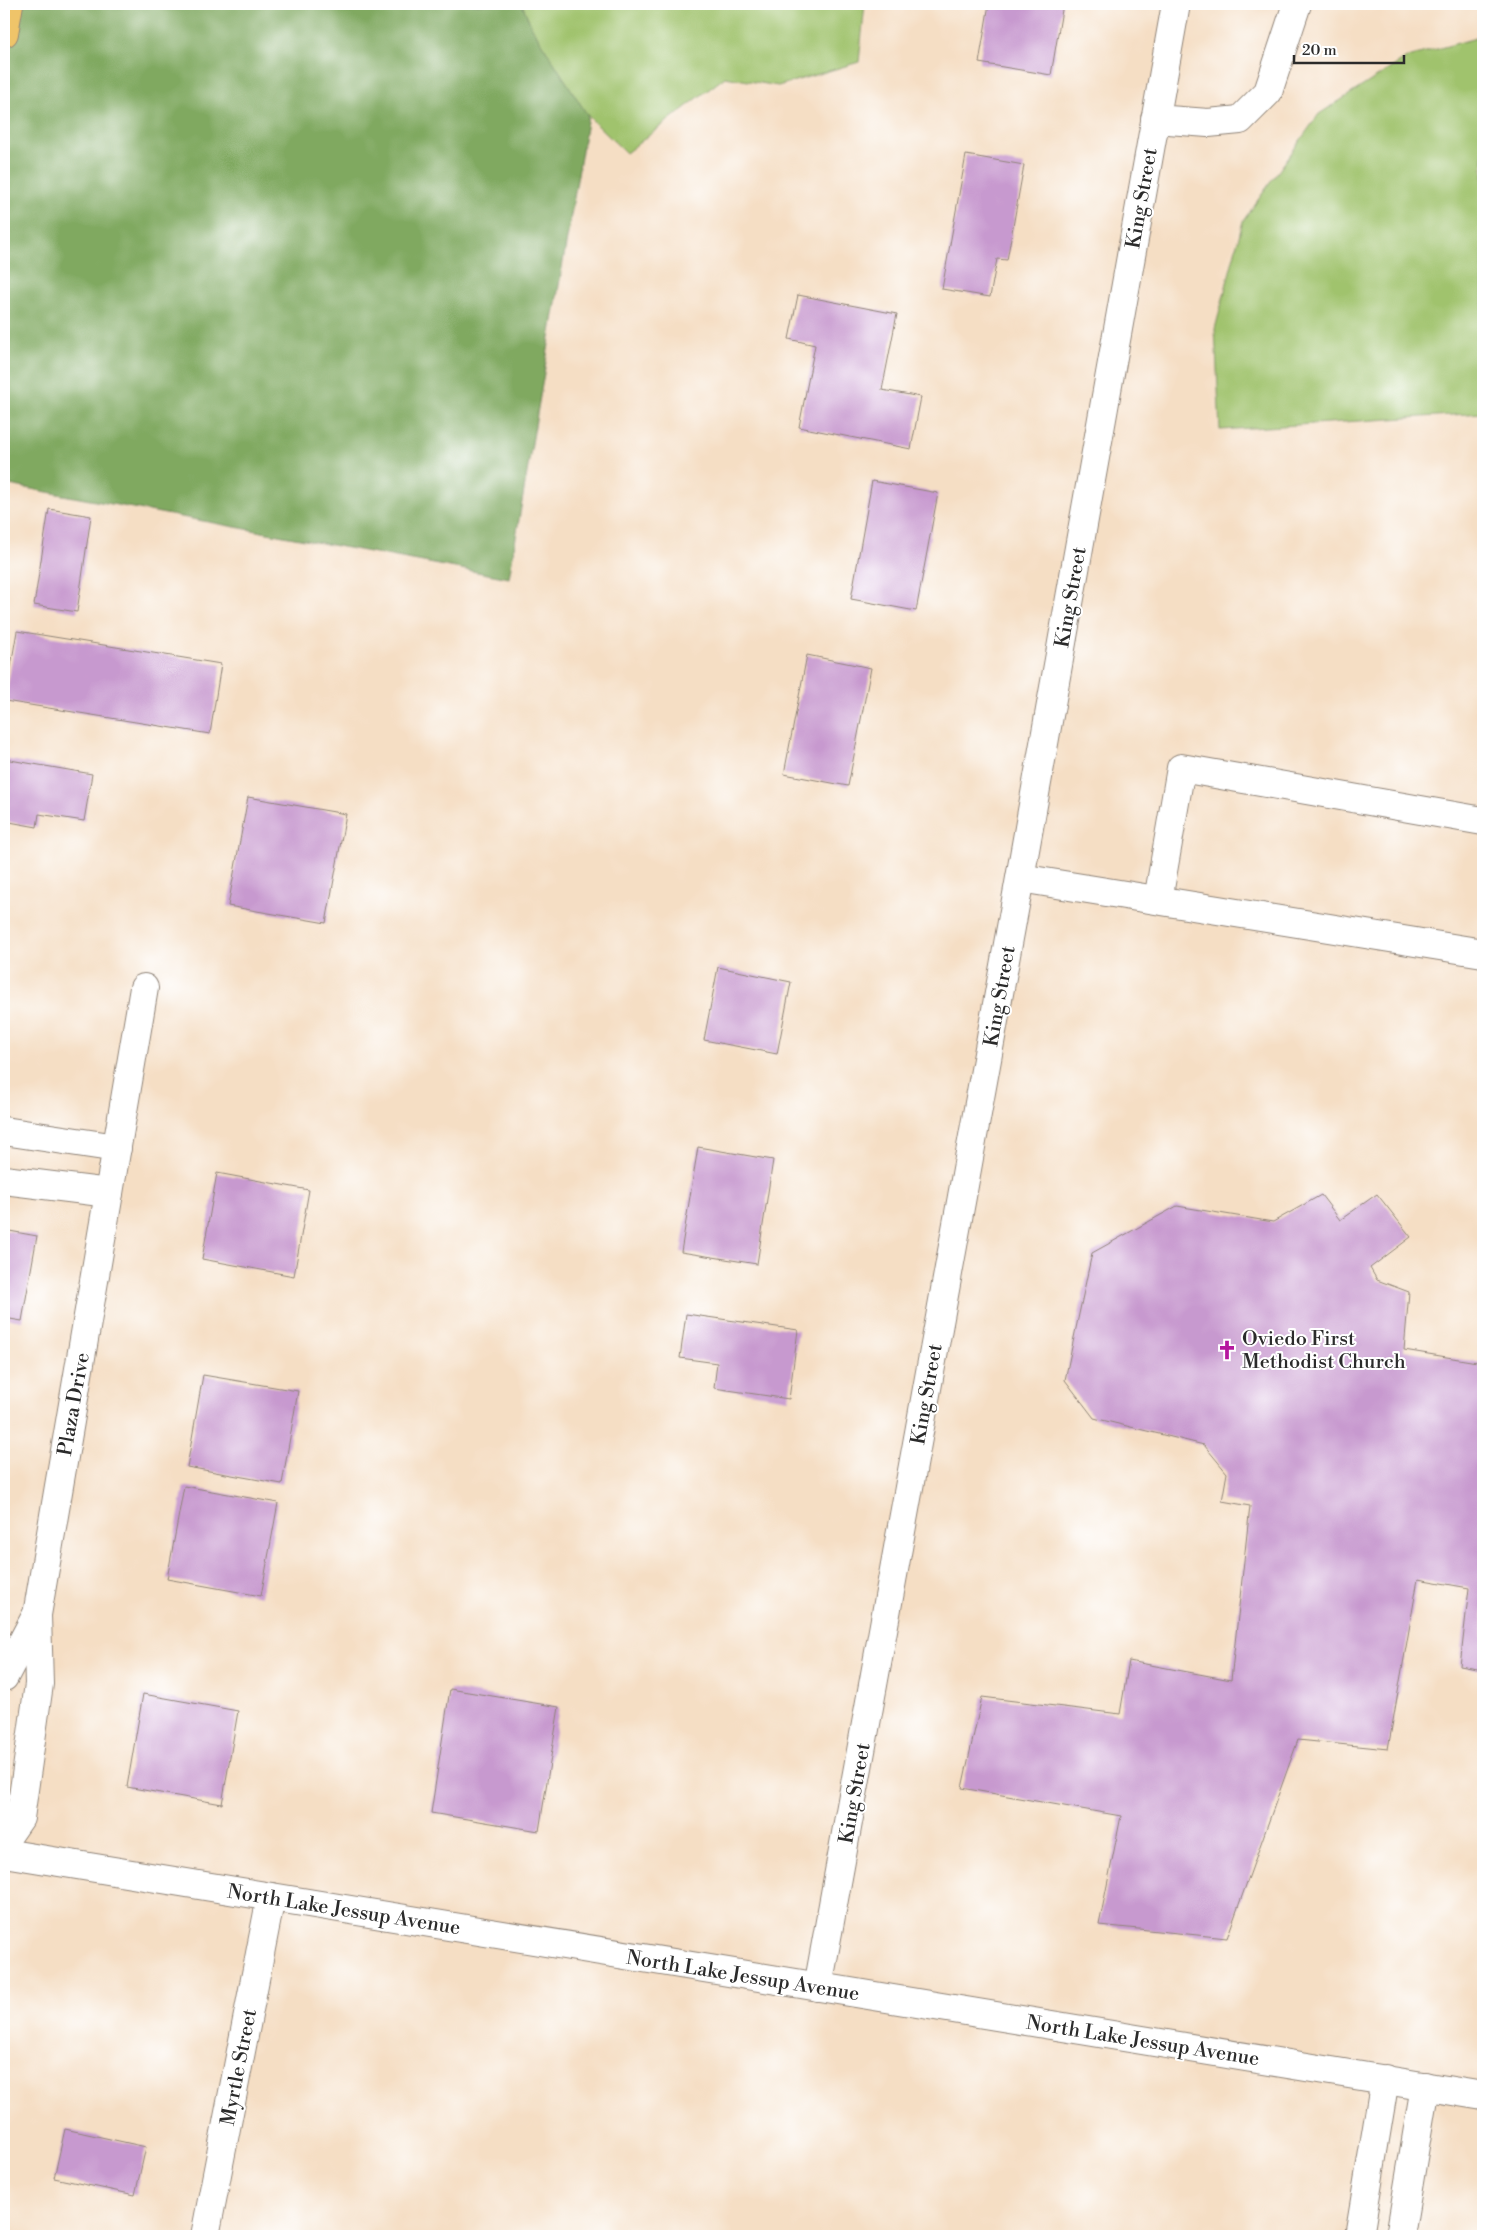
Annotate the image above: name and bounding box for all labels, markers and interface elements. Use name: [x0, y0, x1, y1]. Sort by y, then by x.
scale bar: [1294, 32, 1404, 64]
text: 20 m: [1302, 41, 1337, 60]
street label: King Street: [1121, 146, 1164, 251]
street label: King Street: [1050, 545, 1093, 650]
street label: King Street: [979, 944, 1022, 1049]
place label: Oviedo First Methodist Church: [1242, 1327, 1406, 1375]
church icon: Oviedo First Methodist Church: [1216, 1339, 1238, 1361]
street label: King Street: [906, 1342, 949, 1447]
street label: Plaza Drive: [53, 1351, 96, 1458]
street label: King Street: [834, 1741, 877, 1846]
street label: North Lake Jessup Avenue: [226, 1880, 462, 1941]
street label: North Lake Jessup Avenue: [625, 1946, 861, 2007]
street label: Myrtle Street: [216, 2007, 263, 2128]
street label: North Lake Jessup Avenue: [1025, 2011, 1261, 2072]

